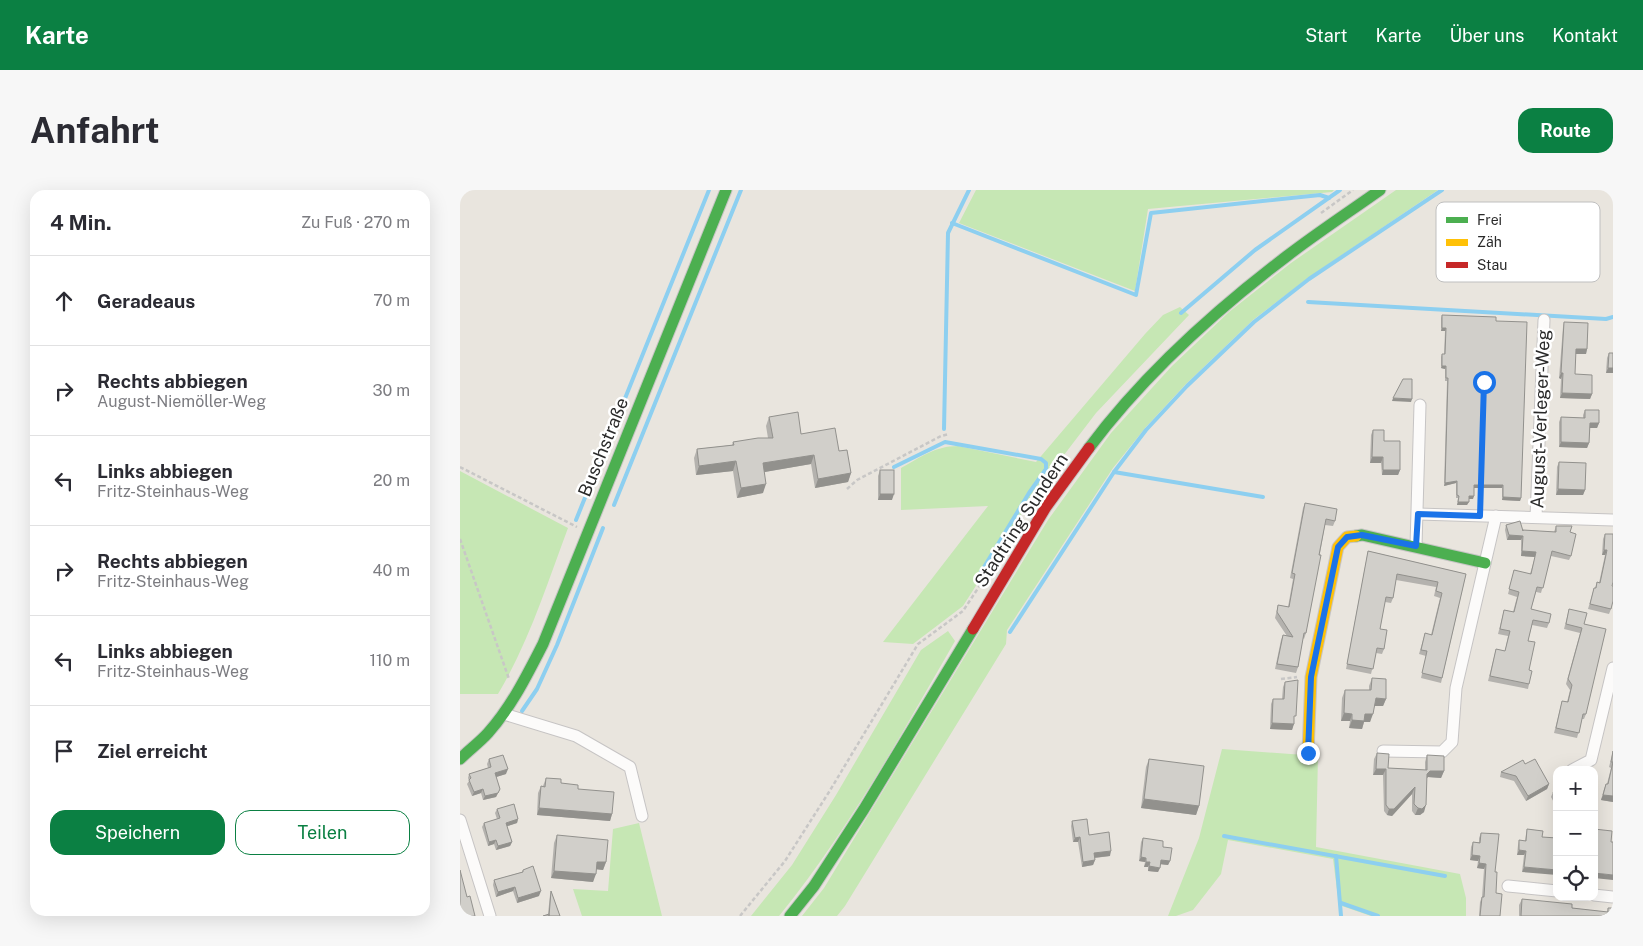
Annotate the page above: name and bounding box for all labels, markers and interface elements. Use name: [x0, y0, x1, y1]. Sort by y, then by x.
text: Karte: [25, 21, 89, 49]
text: Start: [1305, 25, 1348, 46]
text: Karte: [1376, 25, 1421, 46]
text: Über uns: [1449, 25, 1524, 46]
text: Kontakt: [1552, 25, 1618, 46]
button: Route: [1518, 108, 1613, 153]
text: Anfahrt: [30, 110, 160, 151]
legend: [1436, 202, 1600, 282]
text: 4 Min.: [50, 210, 112, 235]
text: Frei: [1477, 212, 1502, 228]
text: Zu Fuß · 270 m: [301, 213, 410, 232]
text: Zäh: [1477, 234, 1502, 250]
text: Stau: [1477, 257, 1507, 273]
icon: ahead: [50, 287, 78, 315]
text: Geradeaus: [97, 290, 195, 312]
text: 70 m: [373, 291, 410, 310]
street label: August-Verleger-Weg: [1526, 329, 1554, 509]
text: Rechts abbiegen: [97, 370, 248, 392]
route start: [1473, 371, 1496, 394]
icon: right: [50, 377, 78, 405]
text: 30 m: [373, 381, 410, 400]
text: August-Niemöller-Weg: [97, 392, 266, 411]
street label: Buschstraße: [574, 394, 632, 500]
street label: Stadtring Sundern: [970, 449, 1072, 591]
text: Links abbiegen: [97, 460, 233, 482]
icon: left: [50, 467, 78, 495]
text: 20 m: [373, 471, 410, 490]
text: Fritz-Steinhaus-Weg: [97, 482, 249, 501]
text: Rechts abbiegen: [97, 550, 248, 572]
icon: right: [50, 557, 78, 585]
text: 40 m: [372, 561, 410, 580]
text: Fritz-Steinhaus-Weg: [97, 572, 249, 591]
text: Links abbiegen: [97, 640, 233, 662]
icon: left: [50, 647, 78, 675]
text: 110 m: [369, 651, 410, 670]
text: Fritz-Steinhaus-Weg: [97, 662, 249, 681]
icon: arrive: [50, 737, 78, 765]
text: Ziel erreicht: [97, 740, 208, 762]
route end: [1297, 742, 1320, 765]
map controls: [1553, 766, 1598, 901]
button: +: [1553, 766, 1598, 811]
button: Speichern: [50, 810, 225, 855]
button: Teilen: [235, 810, 410, 855]
button: −: [1553, 811, 1598, 856]
button: locate: [1553, 856, 1598, 901]

